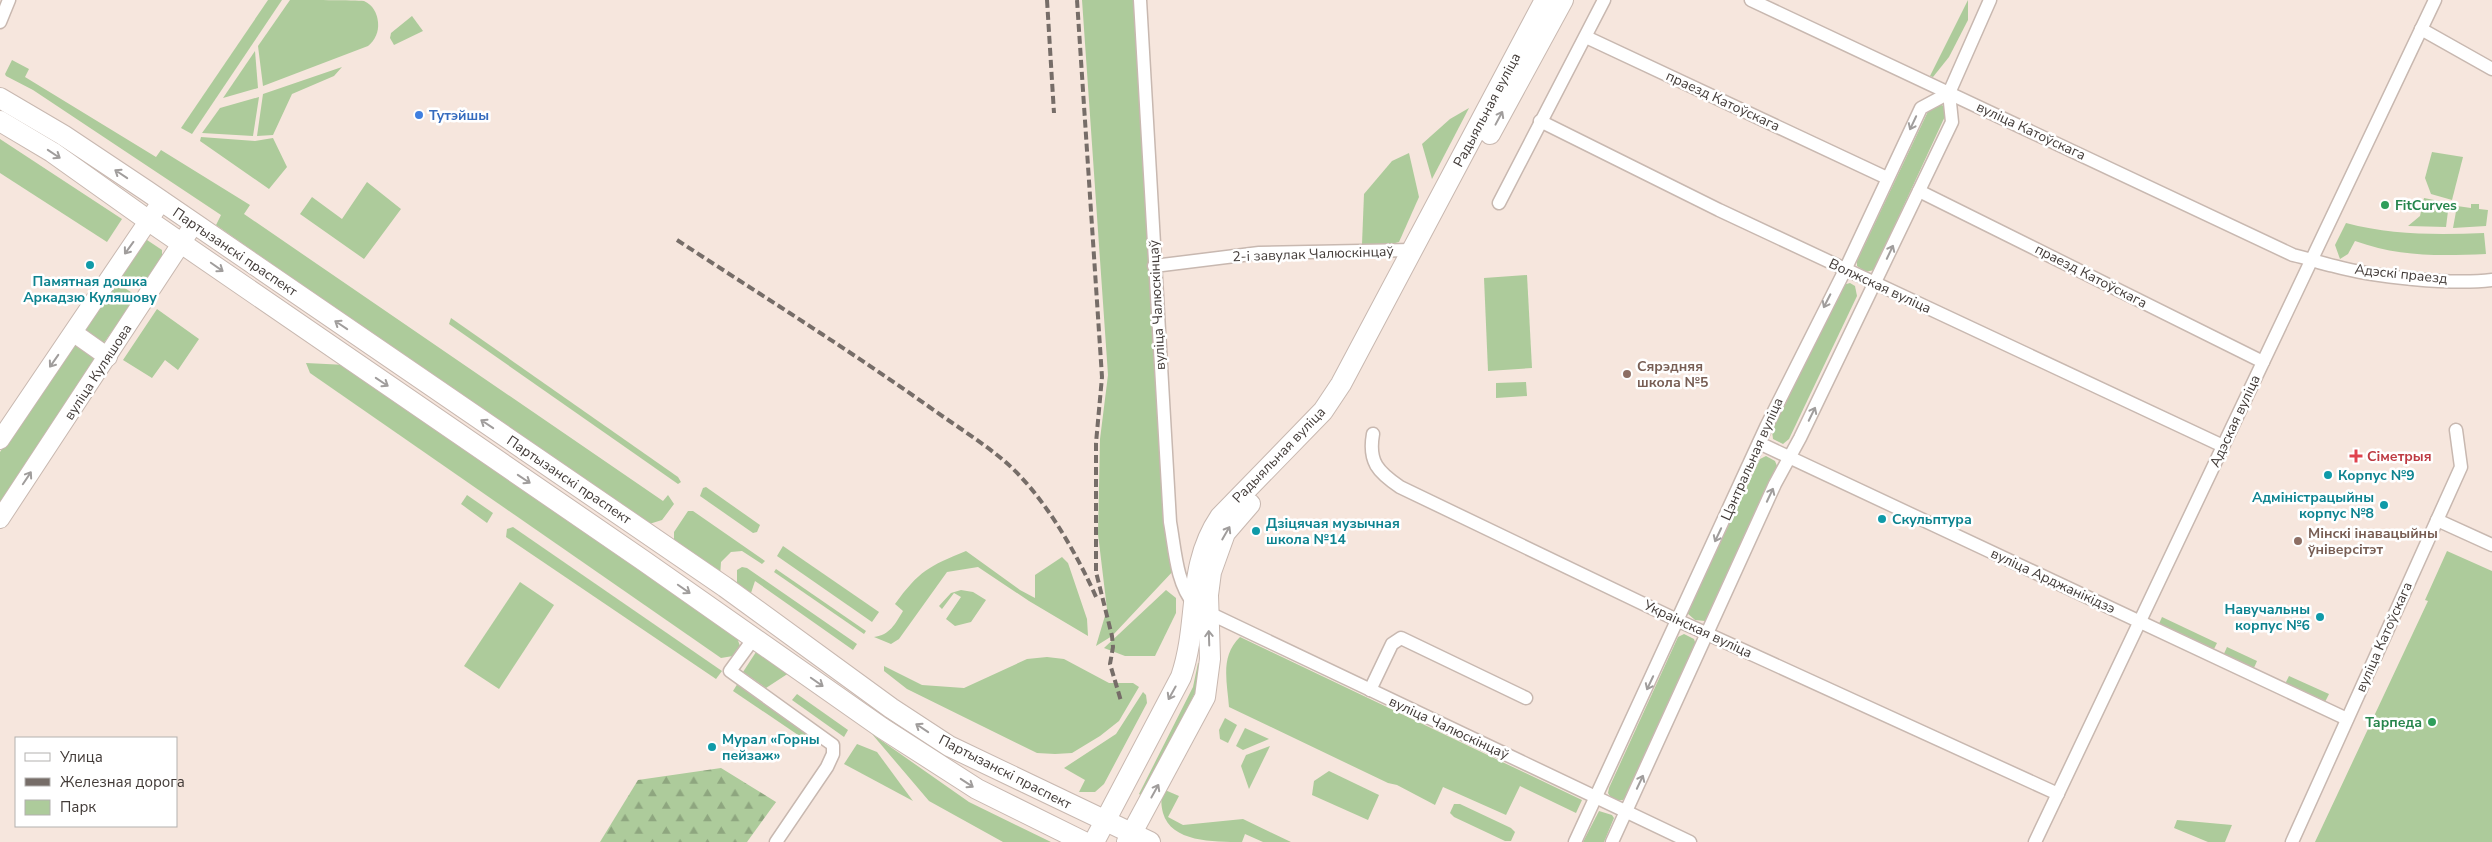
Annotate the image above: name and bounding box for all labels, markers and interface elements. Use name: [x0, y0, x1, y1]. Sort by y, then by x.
street label: Радыяльная вуліца: [1449, 50, 1525, 170]
street label: праезд Катоўскага: [1663, 66, 1783, 136]
street label: вуліца Катоўскага: [1973, 97, 2089, 165]
place label: Тутэйшы: [429, 106, 489, 125]
marker: Тутэйшы: [413, 109, 425, 121]
one-way arrow: [1495, 111, 1504, 126]
one-way arrow: [1908, 115, 1918, 130]
one-way arrow: [46, 149, 60, 159]
one-way arrow: [114, 169, 128, 179]
place label: FitCurves: [2395, 196, 2457, 215]
marker: FitCurves: [2379, 199, 2391, 211]
street label: Партызанскі праспект: [169, 203, 302, 301]
street label: вуліца Чалюскінцаў: [1144, 239, 1170, 370]
street label: праезд Катоўскага: [2032, 239, 2150, 313]
one-way arrow: [124, 241, 135, 254]
street label: 2-і завулак Чалюскінцаў: [1232, 242, 1395, 266]
one-way arrow: [1886, 245, 1895, 260]
street label: Волжская вуліца: [1826, 254, 1934, 318]
marker: Памятная дошка Аркадзю Куляшову: [84, 259, 96, 271]
street label: Адэскі праезд: [2354, 260, 2448, 288]
one-way arrow: [210, 262, 224, 272]
place label: Памятная дошка Аркадзю Куляшову: [23, 272, 157, 307]
one-way arrow: [1822, 293, 1831, 308]
street label: вуліца Куляшова: [60, 320, 136, 424]
one-way arrow: [334, 320, 348, 330]
one-way arrow: [49, 354, 59, 368]
place label: Сярэдняя школа №5: [1637, 357, 1708, 392]
marker: Сярэдняя школа №5: [1621, 368, 1633, 380]
street label: Адэская вуліца: [2205, 372, 2265, 470]
one-way arrow: [375, 377, 389, 387]
street label: Цэнтральная вуліца: [1716, 395, 1788, 523]
street label: Радыяльная вуліца: [1228, 403, 1330, 507]
one-way arrow: [1807, 407, 1817, 422]
one-way arrow: [480, 419, 494, 429]
street label: Партызанскі праспект: [503, 431, 636, 529]
place label: Сіметрыя: [2367, 447, 2432, 466]
marker: Сіметрыя: [2349, 449, 2363, 463]
place label: Корпус №9: [2338, 466, 2415, 485]
marker: Корпус №9: [2322, 469, 2334, 481]
one-way arrow: [22, 472, 32, 486]
one-way arrow: [517, 473, 531, 484]
one-way arrow: [1766, 488, 1776, 503]
place label: Адміністрацыйны корпус №8: [2252, 488, 2374, 523]
marker: Адміністрацыйны корпус №8: [2378, 499, 2390, 511]
place label: Скульптура: [1892, 510, 1972, 529]
marker: Скульптура: [1876, 513, 1888, 525]
place label: Дзіцячая музычная школа №14: [1266, 514, 1400, 549]
place label: Мінскі інавацыйны ўніверсітэт: [2308, 524, 2438, 559]
marker: Дзіцячая музычная школа №14: [1250, 525, 1262, 537]
one-way arrow: [1222, 527, 1232, 541]
one-way arrow: [1712, 527, 1722, 542]
marker: Мінскі інавацыйны ўніверсітэт: [2292, 535, 2304, 547]
street label: вуліца Арджанікідзэ: [1988, 544, 2118, 618]
street label: вуліца Катоўскага: [2351, 579, 2417, 695]
one-way arrow: [677, 584, 691, 594]
street label: Украінская вуліца: [1640, 595, 1755, 662]
place label: Навучальны корпус №6: [2224, 600, 2310, 635]
marker: Навучальны корпус №6: [2314, 611, 2326, 623]
one-way arrow: [1205, 630, 1214, 646]
one-way arrow: [1644, 675, 1654, 690]
one-way arrow: [810, 677, 824, 687]
one-way arrow: [1167, 685, 1176, 700]
street label: вуліца Чалюскінцаў: [1386, 692, 1513, 764]
place label: Тарпеда: [2365, 713, 2422, 732]
marker: Тарпеда: [2426, 716, 2438, 728]
one-way arrow: [915, 723, 929, 733]
place label: Мурал «Горны пейзаж»: [722, 730, 820, 765]
street label: Партызанскі праспект: [935, 730, 1075, 814]
legend: [15, 737, 178, 827]
marker: Мурал «Горны пейзаж»: [706, 741, 718, 753]
text: Улица: [59, 747, 103, 767]
text: Железная дорога: [60, 772, 185, 792]
one-way arrow: [1635, 775, 1645, 790]
one-way arrow: [960, 778, 974, 788]
one-way arrow: [1150, 783, 1160, 798]
text: Парк: [60, 797, 96, 817]

